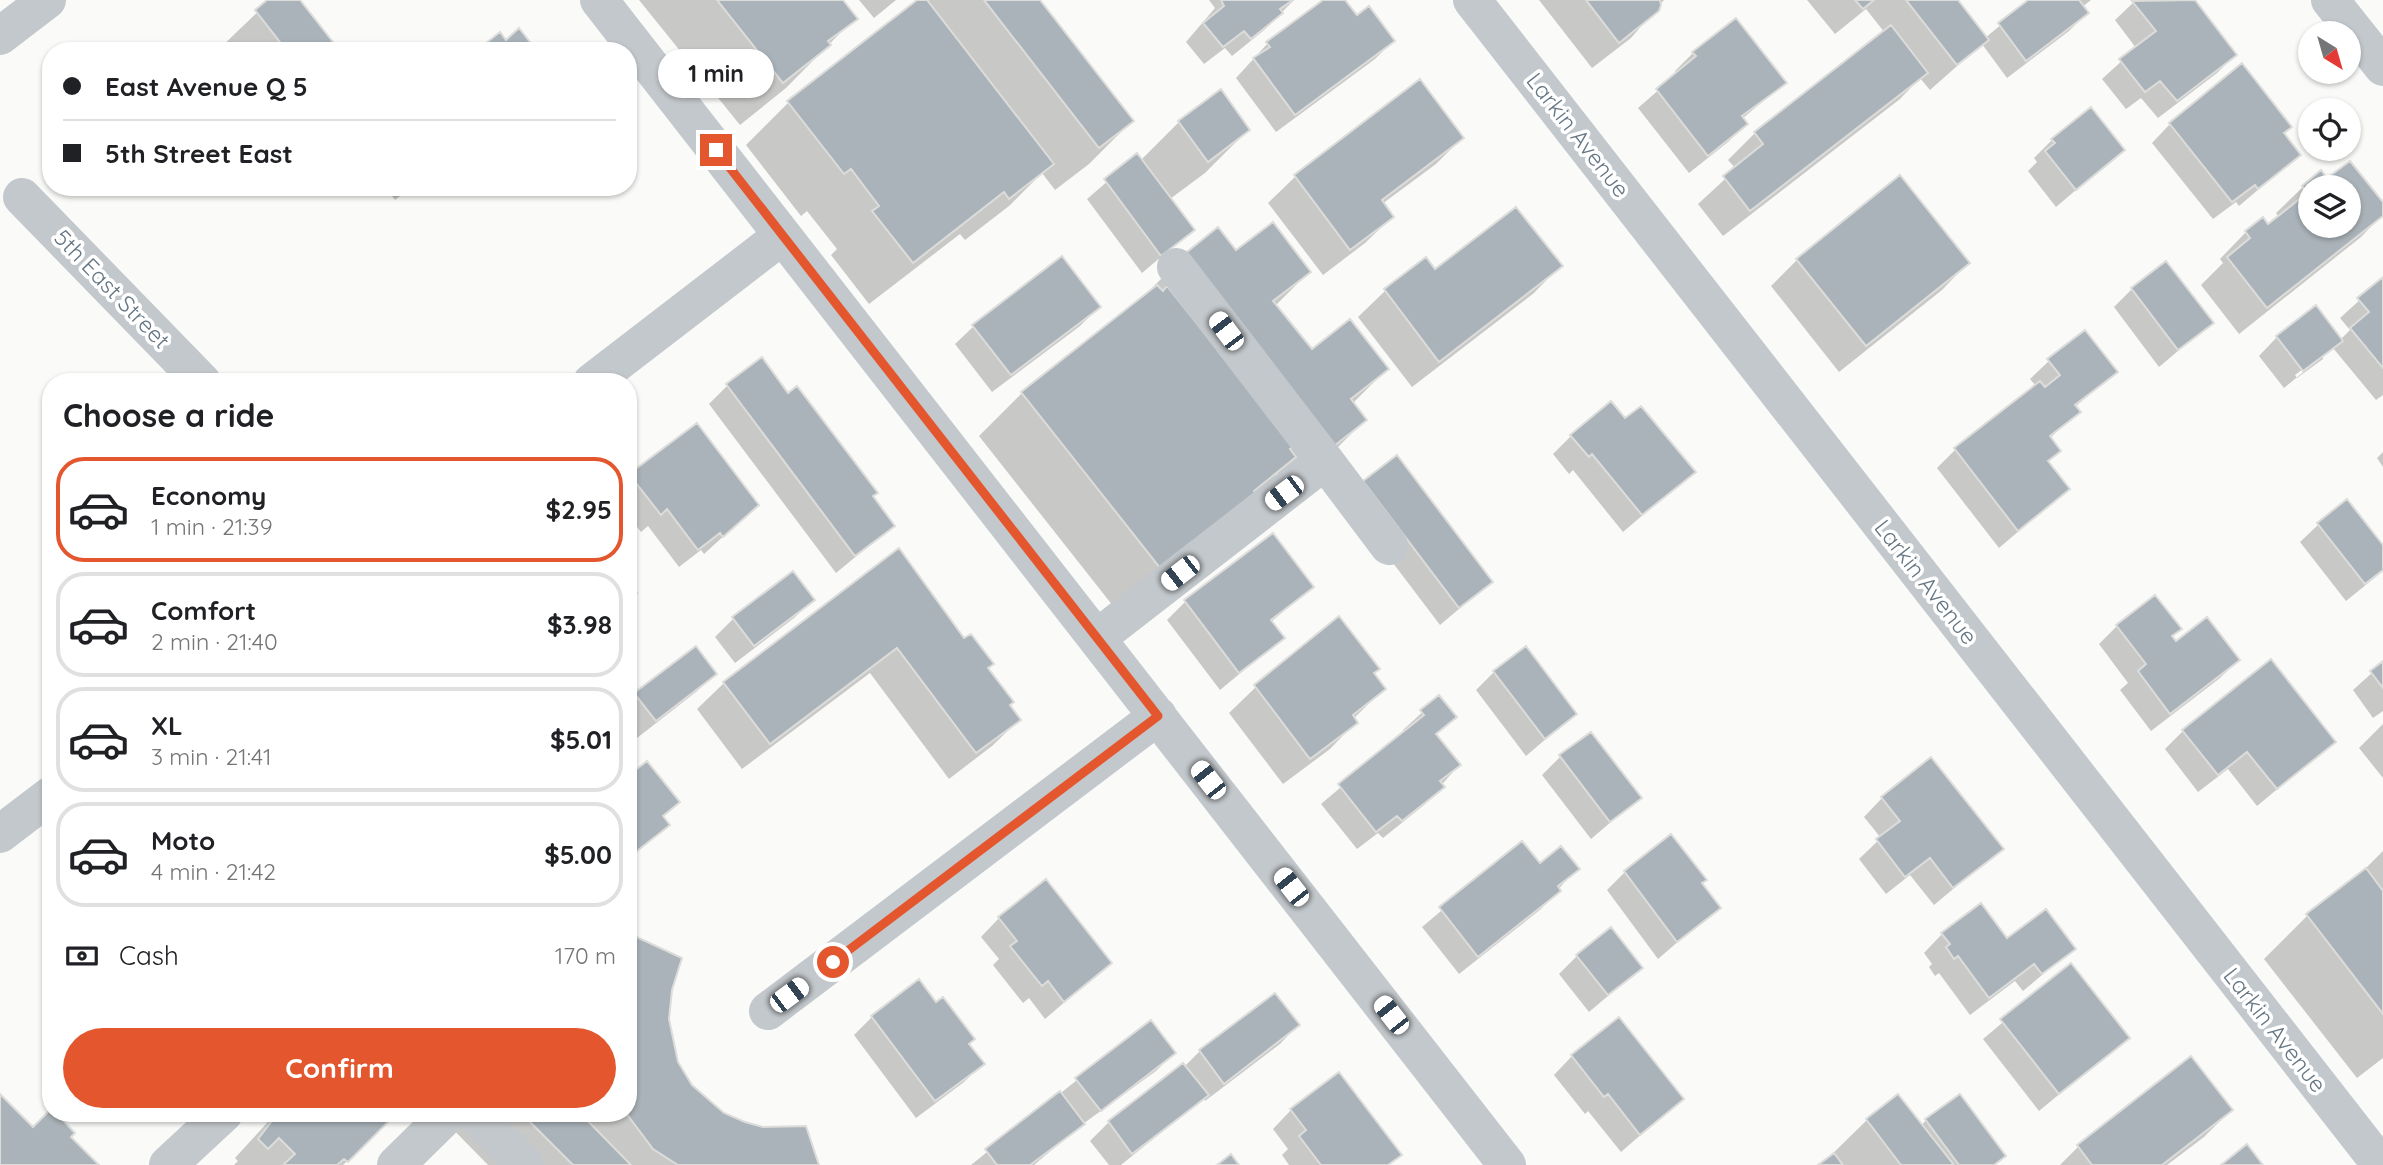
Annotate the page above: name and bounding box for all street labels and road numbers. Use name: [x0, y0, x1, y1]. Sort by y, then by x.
street label: Larkin Avenue: [1521, 66, 1636, 203]
street label: 5th East Street: [48, 223, 177, 354]
street label: Larkin Avenue: [1869, 513, 1984, 650]
street label: Larkin Avenue: [2218, 961, 2333, 1098]

